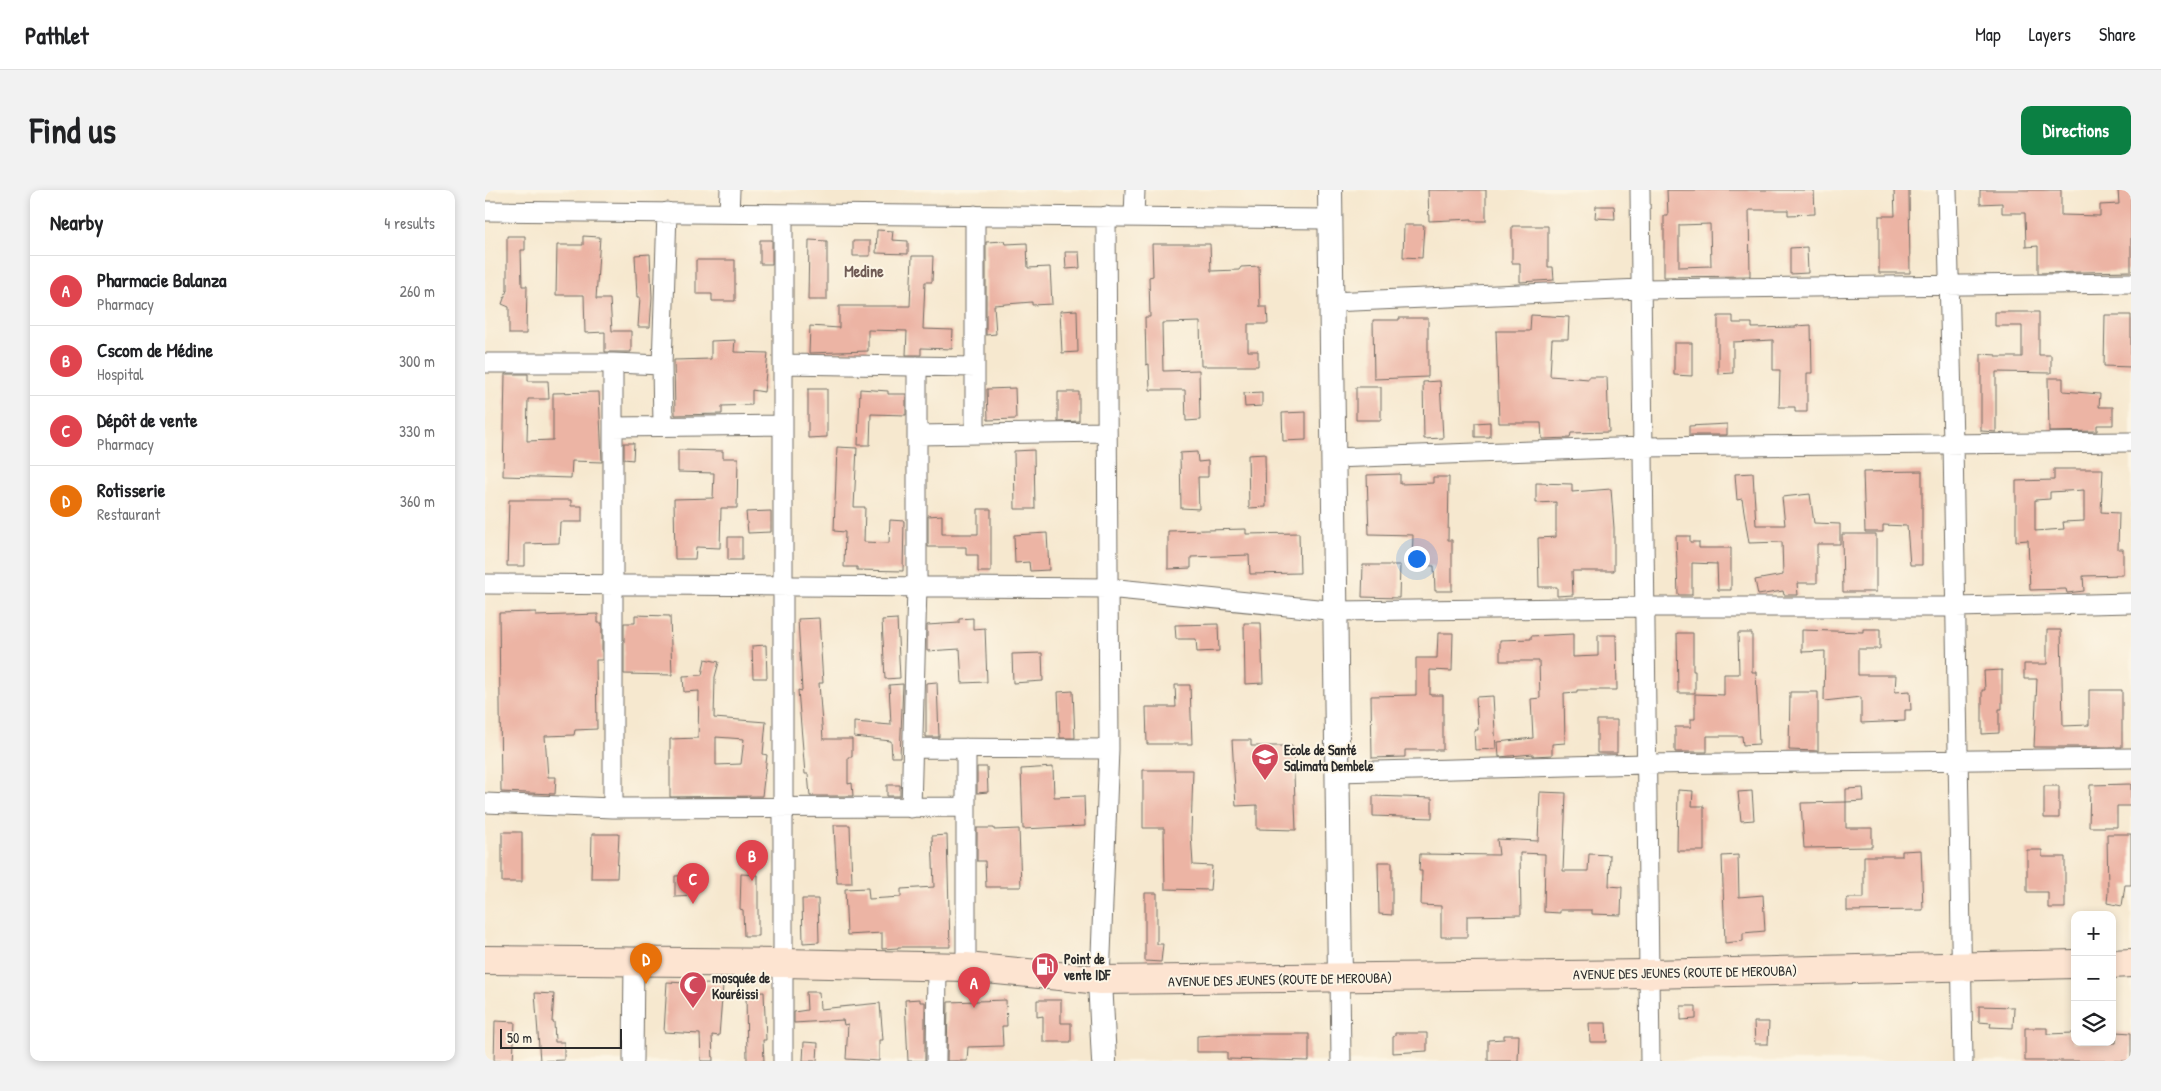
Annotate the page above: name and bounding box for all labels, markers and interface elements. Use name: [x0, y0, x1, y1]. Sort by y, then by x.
text: Pathlet: [25, 19, 88, 51]
text: Map: [1975, 22, 2001, 47]
text: Layers: [2029, 22, 2071, 47]
text: Share: [2099, 22, 2136, 47]
button: Directions: [2021, 106, 2131, 155]
text: Find us: [30, 107, 116, 154]
text: Nearby: [50, 208, 103, 237]
text: 4 results: [384, 212, 435, 234]
district label: Medine: [844, 260, 884, 282]
text: Pharmacie Balanza: [97, 267, 227, 293]
text: A: [62, 280, 70, 302]
text: 260 m: [399, 280, 435, 302]
text: Pharmacy: [97, 293, 154, 315]
text: Cscom de Médine: [97, 337, 213, 363]
text: B: [62, 350, 70, 372]
text: 300 m: [399, 350, 435, 372]
text: Hospital: [97, 363, 144, 385]
text: Dépôt de vente: [97, 407, 197, 433]
text: C: [62, 420, 70, 442]
text: 330 m: [399, 420, 435, 442]
text: Pharmacy: [97, 433, 154, 455]
text: Rotisserie: [97, 477, 165, 503]
text: D: [62, 490, 70, 512]
text: 360 m: [400, 490, 435, 512]
text: Restaurant: [97, 503, 160, 525]
your location: [1404, 546, 1430, 572]
place label: Ecole de Santé Salimata Dembele: [1284, 740, 1374, 775]
school or university icon: Ecole de Santé Salimata Dembele: [1250, 742, 1280, 781]
pin: B: [736, 840, 768, 881]
pin: C: [677, 863, 709, 904]
map controls: [2071, 911, 2116, 1046]
button: +: [2071, 911, 2116, 956]
pin: D: [630, 943, 662, 984]
place label: Point de vente IDF: [1063, 949, 1111, 984]
fuel station icon: Point de vente IDF: [1030, 951, 1060, 990]
button: −: [2071, 956, 2116, 1001]
street label: AVENUE DES JEUNES (ROUTE DE MEROUBA): [1573, 961, 1797, 983]
pin: A: [958, 967, 990, 1008]
place label: mosquée de Kouréissi: [712, 968, 770, 1003]
street label: AVENUE DES JEUNES (ROUTE DE MEROUBA): [1168, 968, 1392, 990]
mosque icon: mosquée de Kouréissi: [678, 970, 708, 1009]
button: layers: [2071, 1001, 2116, 1046]
scale bar: [500, 1026, 623, 1049]
text: 50 m: [507, 1028, 532, 1047]

